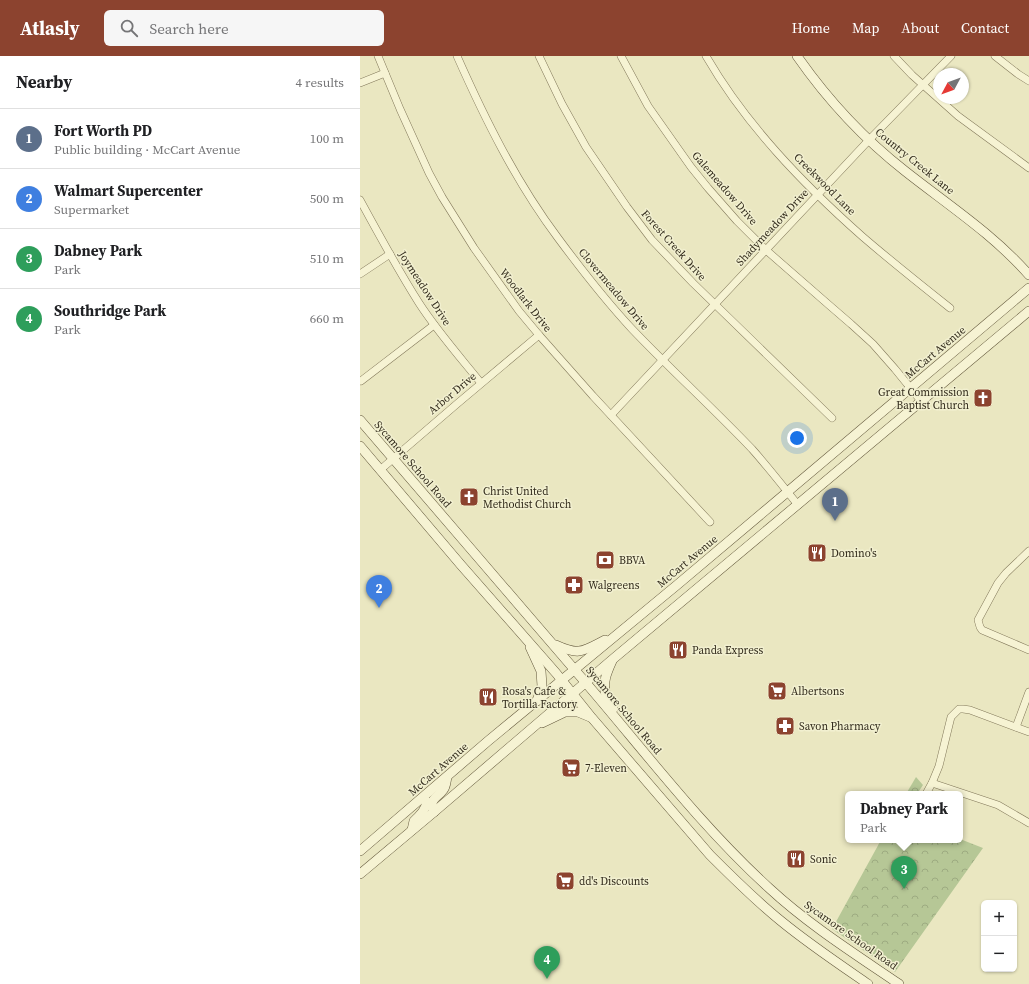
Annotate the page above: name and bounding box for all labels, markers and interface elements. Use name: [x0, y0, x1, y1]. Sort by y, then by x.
search box: [104, 10, 384, 46]
text: Atlasly: [20, 15, 80, 41]
icon: search: [118, 17, 140, 39]
text: Search here: [150, 18, 229, 39]
text: Home: [792, 18, 830, 38]
text: Map: [852, 18, 879, 38]
text: About: [901, 18, 939, 38]
text: Contact: [961, 18, 1009, 38]
north arrow: [933, 68, 969, 104]
text: Nearby: [16, 70, 72, 94]
text: 4 results: [296, 74, 344, 91]
text: Fort Worth PD: [54, 120, 152, 141]
street label: Country Creek Lane: [872, 125, 958, 198]
text: 1: [25, 130, 33, 147]
text: 100 m: [310, 130, 344, 147]
text: Public building · McCart Avenue: [54, 141, 241, 158]
street label: Galemeadow Drive: [689, 148, 761, 229]
street label: Creekwood Lane: [790, 150, 859, 219]
text: Walmart Supercenter: [54, 180, 203, 201]
street label: Shadymeadow Drive: [733, 185, 812, 269]
text: 2: [25, 190, 33, 207]
text: 500 m: [310, 190, 344, 207]
text: Supermarket: [54, 201, 129, 218]
street label: Forest Creek Drive: [638, 207, 710, 284]
text: Dabney Park: [54, 240, 142, 261]
street label: Clovermeadow Drive: [575, 245, 653, 334]
street label: Joymeadow Drive: [394, 247, 455, 329]
text: 3: [25, 250, 33, 267]
text: 510 m: [310, 250, 344, 267]
text: Park: [54, 261, 81, 278]
street label: Woodlark Drive: [496, 266, 555, 335]
text: Southridge Park: [54, 300, 166, 321]
text: 4: [25, 310, 33, 327]
text: 660 m: [310, 310, 344, 327]
text: Park: [54, 321, 81, 338]
street label: McCart Avenue: [902, 322, 969, 382]
street label: Arbor Drive: [425, 369, 480, 418]
place label: Great Commission Baptist Church: [878, 385, 969, 413]
church icon: Great Commission Baptist Church: [972, 387, 994, 409]
street label: Sycamore School Road: [371, 418, 455, 512]
your location: [787, 428, 807, 448]
place label: Christ United Methodist Church: [483, 484, 572, 512]
church icon: Christ United Methodist Church: [458, 486, 480, 508]
pin: 1: [822, 488, 848, 521]
street label: McCart Avenue: [654, 531, 721, 591]
restaurant icon: Domino's: [806, 542, 828, 564]
place label: Domino's: [831, 546, 877, 561]
bank icon: BBVA: [594, 549, 616, 571]
place label: BBVA: [619, 553, 646, 568]
pharmacy icon: Walgreens: [563, 574, 585, 596]
pin: 2: [366, 575, 392, 608]
place label: Walgreens: [588, 578, 640, 593]
restaurant icon: Panda Express: [667, 639, 689, 661]
place label: Panda Express: [692, 643, 764, 658]
street label: Sycamore School Road: [582, 663, 665, 758]
supermarket icon: Albertsons: [766, 680, 788, 702]
place label: Rosa's Cafe & Tortilla Factory: [502, 684, 577, 712]
place label: Albertsons: [791, 684, 844, 699]
restaurant icon: Rosa's Cafe & Tortilla Factory: [477, 686, 499, 708]
pharmacy icon: Savon Pharmacy: [774, 715, 796, 737]
place label: Savon Pharmacy: [799, 719, 881, 734]
street label: McCart Avenue: [405, 739, 472, 800]
supermarket icon: 7-Eleven: [560, 757, 582, 779]
place label: 7-Eleven: [585, 761, 627, 776]
popup: [845, 791, 963, 843]
text: Dabney Park: [860, 798, 948, 819]
text: Park: [860, 819, 887, 836]
restaurant icon: Sonic: [785, 848, 807, 870]
place label: Sonic: [810, 852, 838, 867]
pin: 3: [891, 856, 917, 889]
supermarket icon: dd's Discounts: [554, 870, 576, 892]
place label: dd's Discounts: [579, 874, 649, 889]
street label: Sycamore School Road: [801, 898, 901, 974]
map controls: [981, 900, 1017, 972]
button: +: [981, 900, 1017, 936]
button: −: [981, 936, 1017, 972]
pin: 4: [534, 946, 560, 979]

